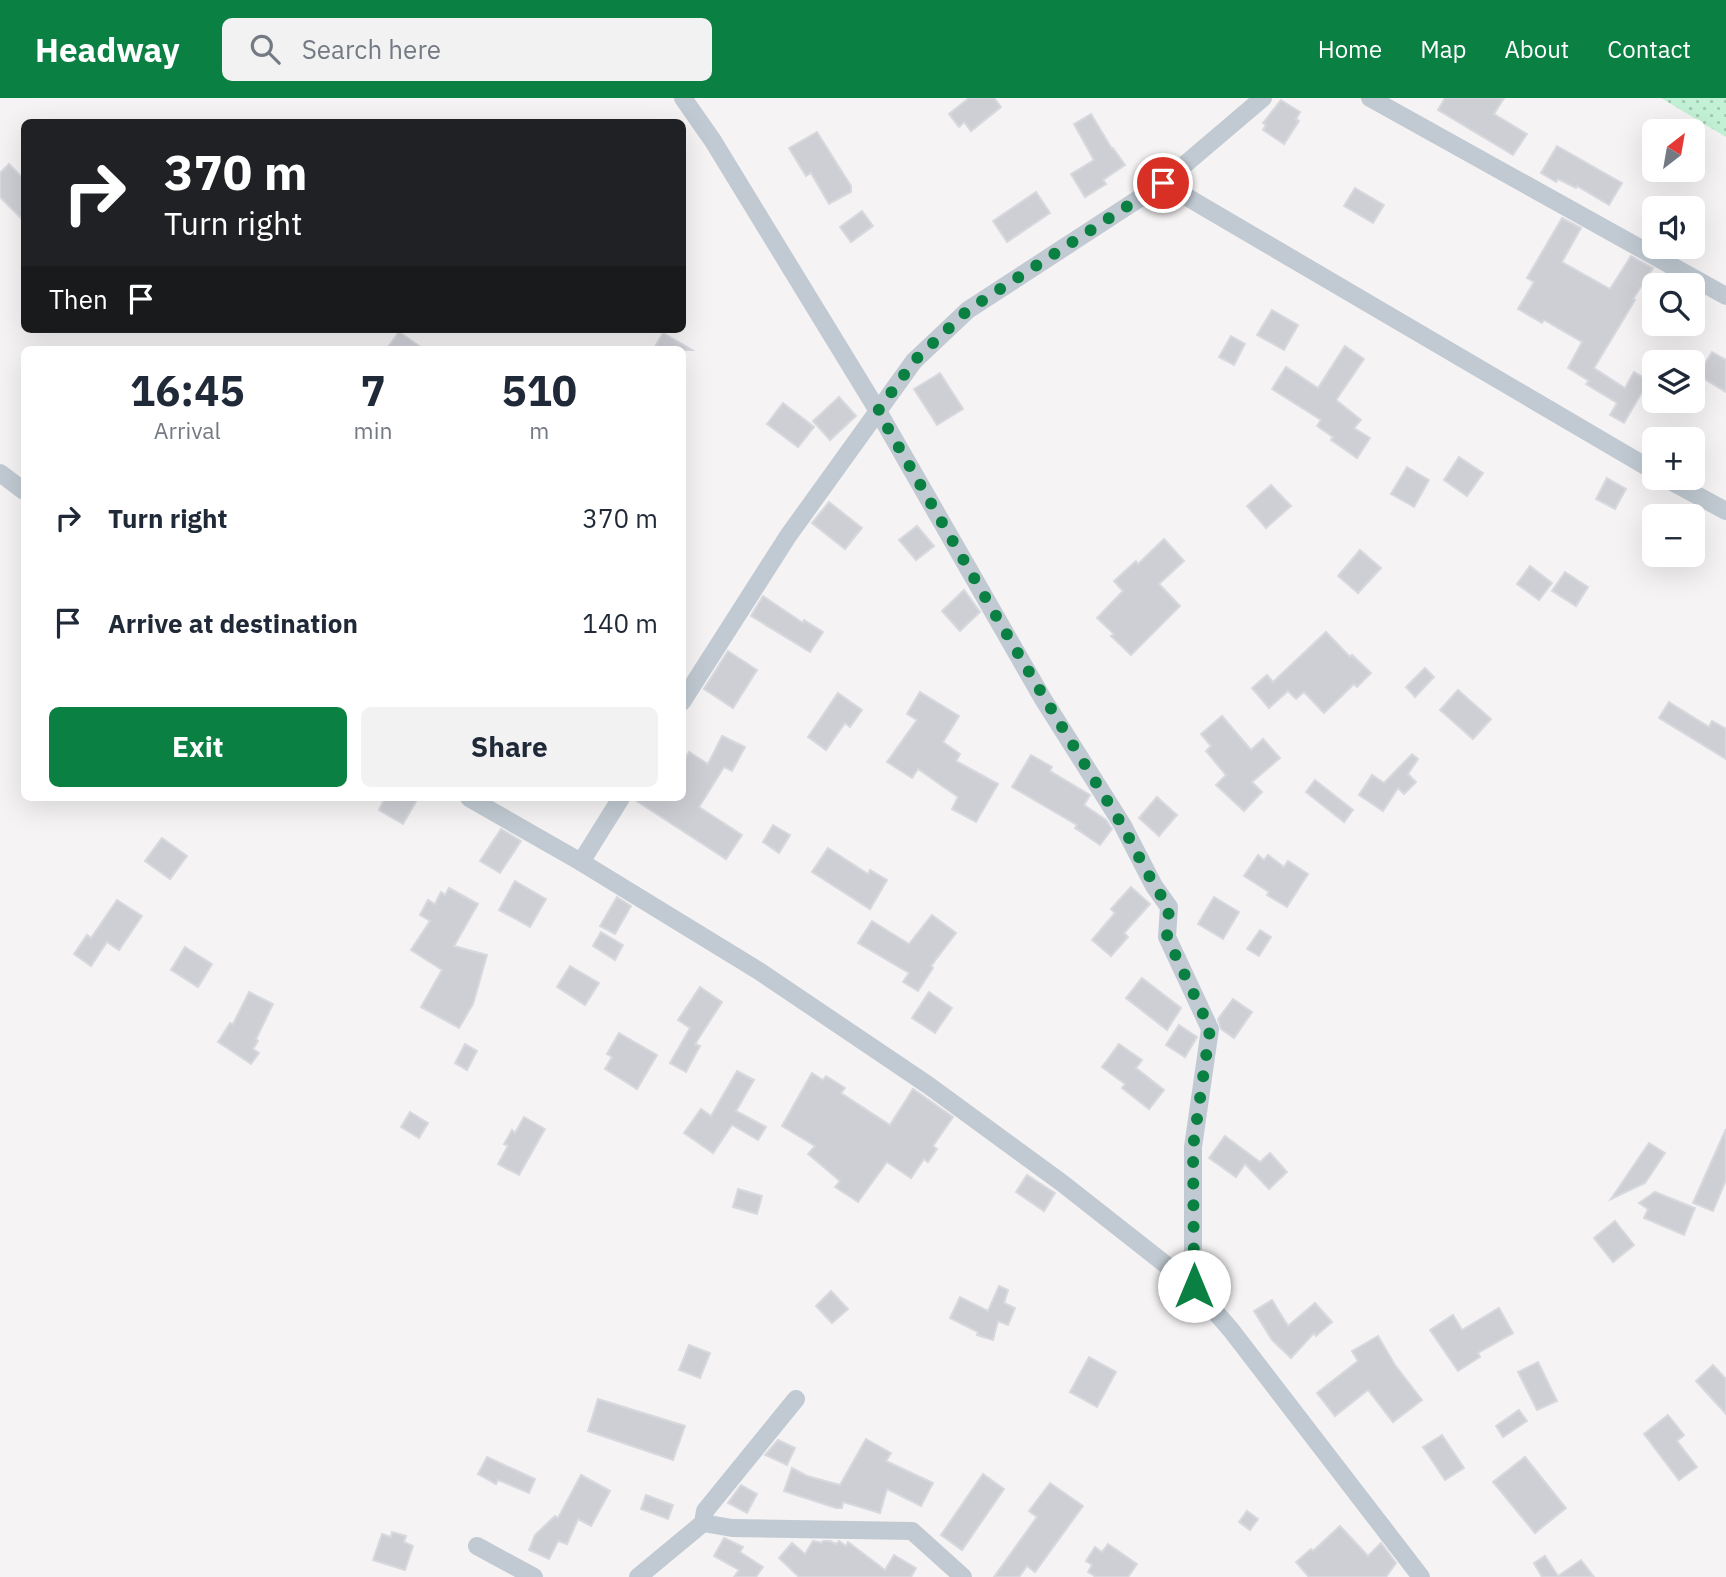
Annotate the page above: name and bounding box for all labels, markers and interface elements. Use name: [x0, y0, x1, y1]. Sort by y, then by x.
search box: [222, 18, 712, 81]
text: Headway: [35, 28, 180, 71]
icon: search: [246, 30, 284, 68]
text: Search here: [302, 32, 441, 66]
text: Home: [1318, 33, 1382, 65]
text: Map: [1420, 33, 1466, 65]
text: About: [1504, 33, 1569, 65]
text: Contact: [1607, 33, 1691, 65]
north arrow: [1642, 119, 1704, 182]
map controls: [1642, 119, 1705, 567]
text: 370 m: [164, 140, 308, 203]
icon: right: [49, 147, 140, 238]
pin: [1133, 153, 1193, 213]
icon: arrive: [1144, 164, 1182, 202]
button: sound: [1642, 196, 1705, 259]
text: Turn right: [164, 202, 302, 244]
button: search: [1642, 273, 1705, 336]
icon: arrive: [122, 280, 160, 318]
text: Then: [49, 282, 108, 316]
button: layers: [1642, 350, 1705, 413]
text: 16:45: [130, 363, 245, 418]
text: 7: [360, 363, 386, 418]
text: 510: [501, 363, 577, 418]
text: Arrival: [154, 415, 221, 445]
text: min: [354, 415, 392, 445]
text: m: [529, 415, 549, 445]
button: +: [1642, 427, 1705, 490]
icon: right: [49, 499, 87, 537]
text: Turn right: [108, 501, 227, 535]
text: 370 m: [582, 501, 658, 535]
button: −: [1642, 504, 1705, 567]
icon: arrive: [49, 604, 87, 642]
text: Arrive at destination: [108, 606, 358, 640]
text: 140 m: [582, 606, 658, 640]
button: Exit: [49, 707, 347, 787]
button: Share: [361, 707, 658, 787]
position arrow: [1157, 1249, 1231, 1323]

